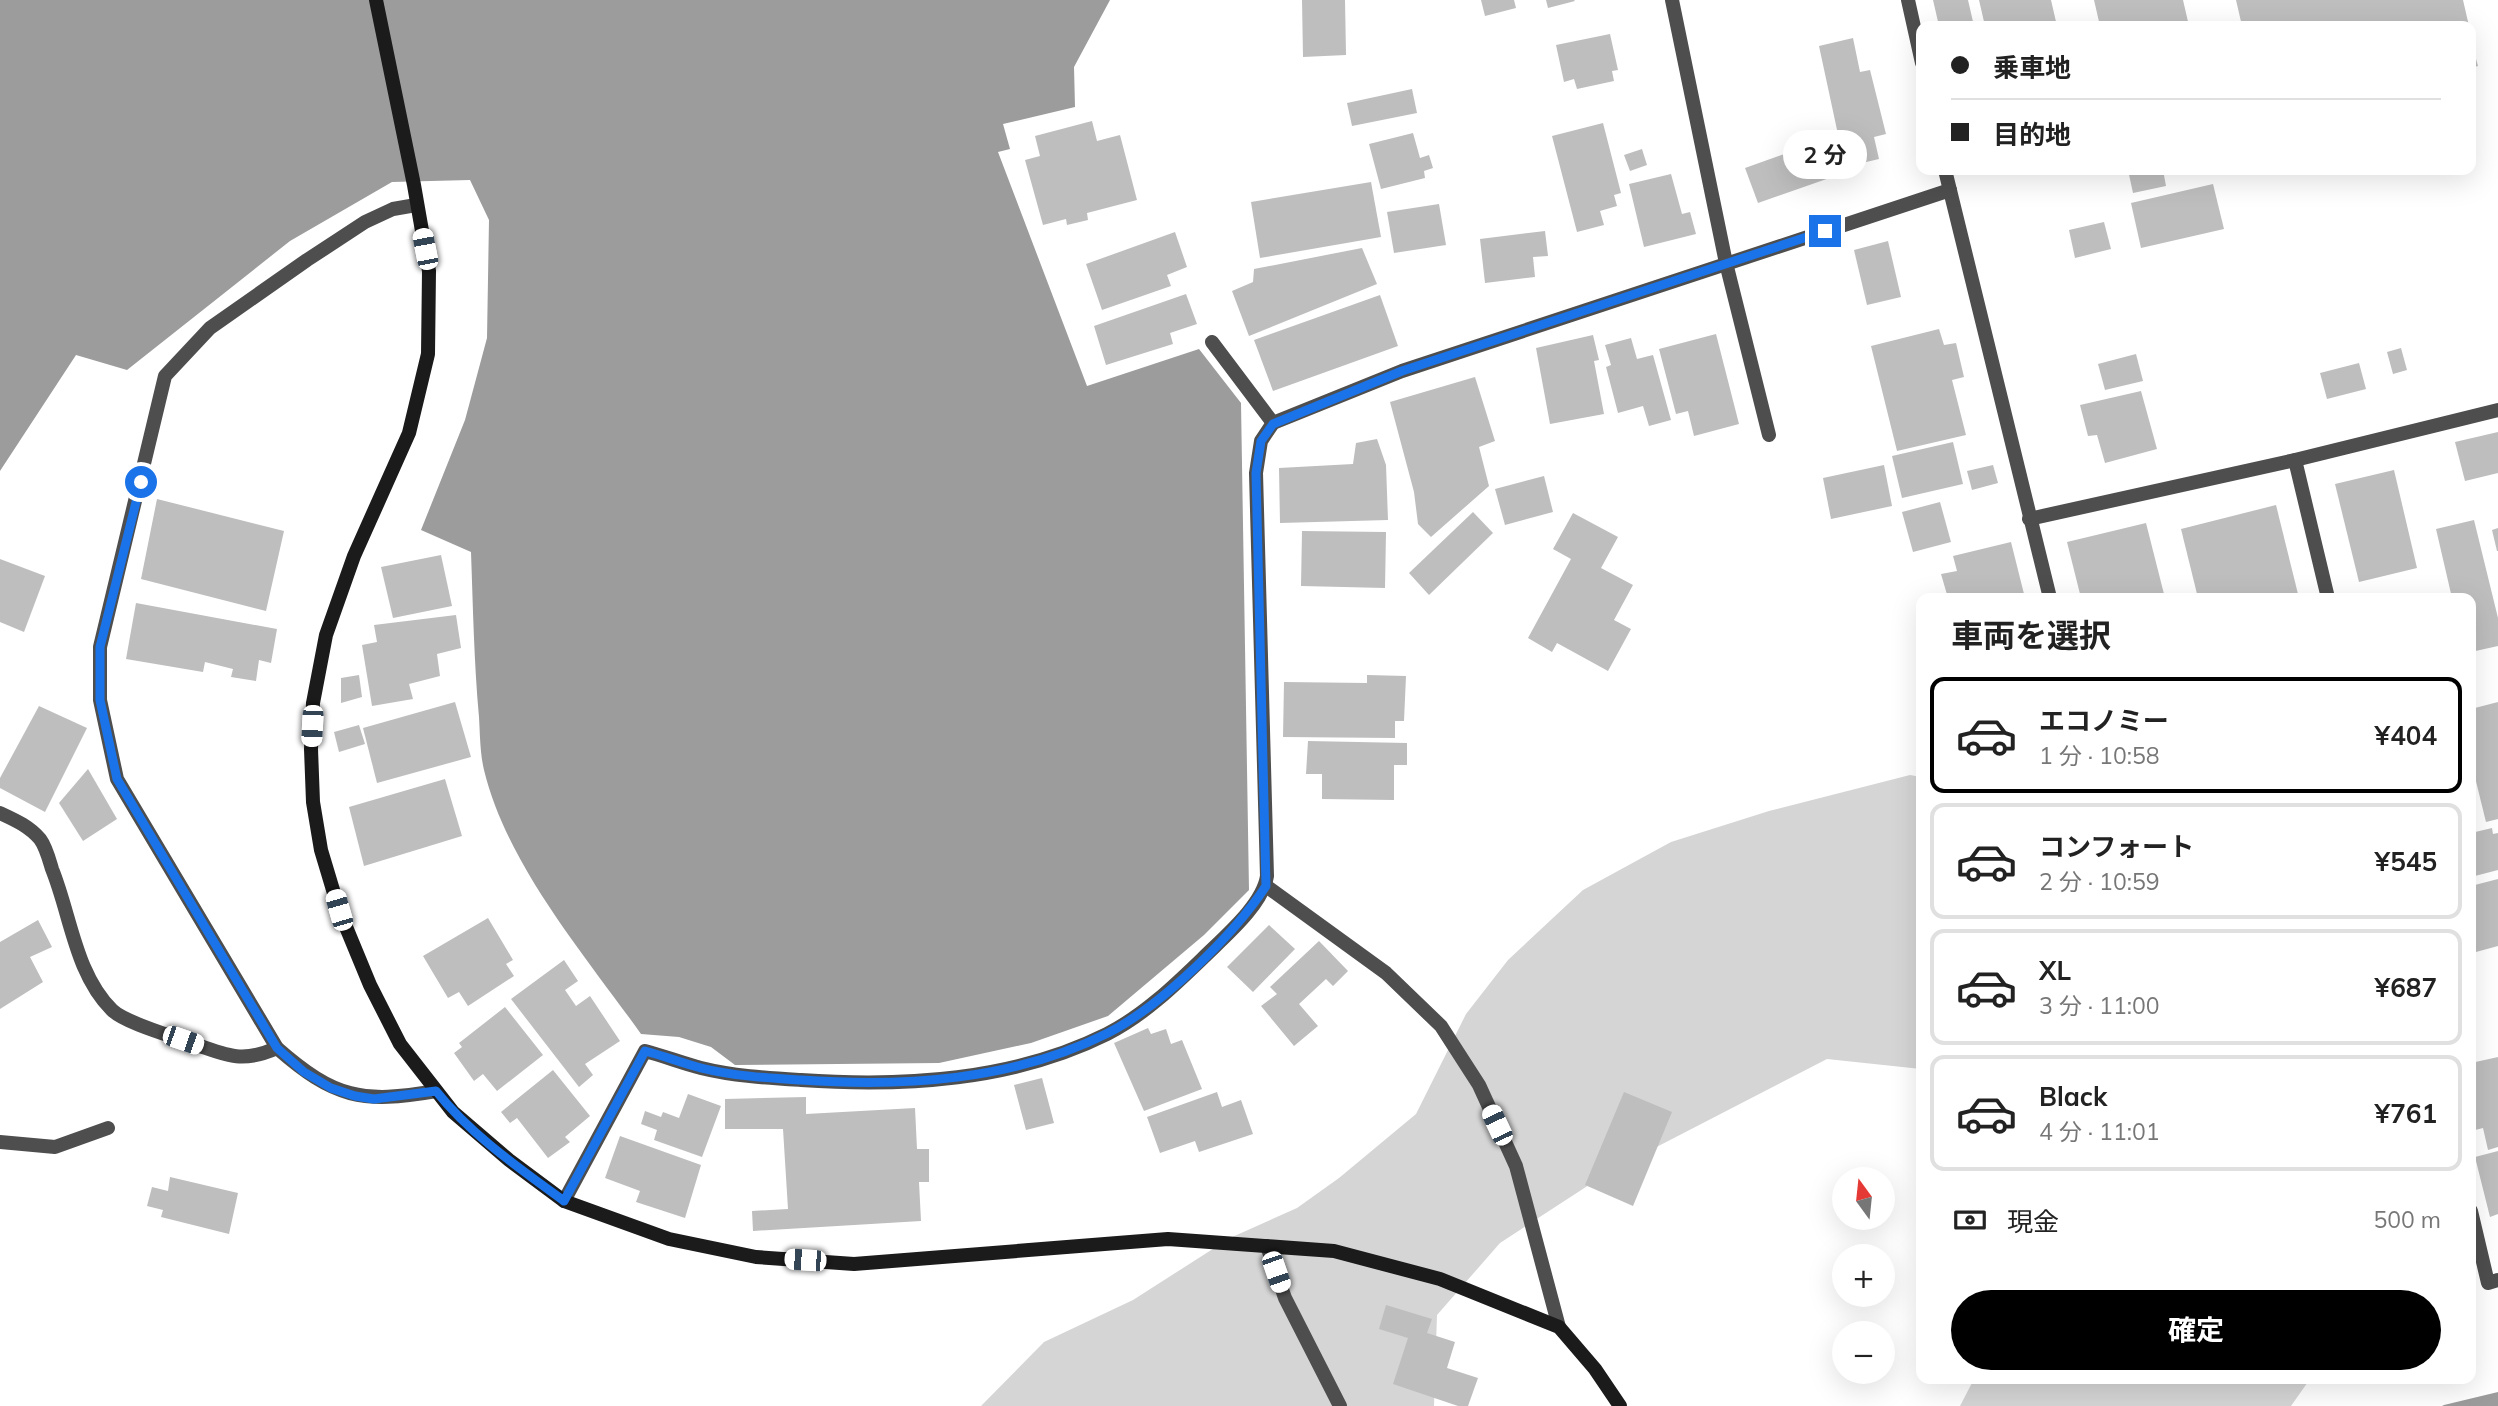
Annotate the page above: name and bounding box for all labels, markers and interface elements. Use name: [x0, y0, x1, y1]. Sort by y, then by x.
text: 乗車地: [1993, 51, 2071, 84]
text: 目的地: [1993, 118, 2071, 151]
callout: 2 分: [1783, 130, 1867, 178]
text: 2 分: [1803, 140, 1847, 169]
route end: [1809, 215, 1841, 247]
car: [411, 226, 440, 272]
route start: [125, 466, 157, 498]
text: 車両を選択: [1951, 615, 2111, 655]
car: [301, 704, 324, 748]
icon: car: [1955, 704, 2018, 767]
text: エコノミー: [2039, 704, 2169, 737]
text: ¥404: [2375, 719, 2437, 752]
text: 1 分 · 10:58: [2039, 741, 2160, 770]
icon: car: [1955, 830, 2018, 893]
text: コンフォート: [2039, 830, 2194, 863]
text: ¥545: [2375, 845, 2437, 878]
text: 2 分 · 10:59: [2039, 867, 2160, 896]
car: [324, 887, 355, 933]
text: XL: [2039, 954, 2071, 987]
icon: car: [1955, 956, 2018, 1019]
text: ¥687: [2375, 971, 2437, 1004]
text: 3 分 · 11:00: [2039, 991, 2160, 1020]
car: [160, 1023, 207, 1057]
text: Black: [2039, 1080, 2107, 1113]
icon: car: [1955, 1082, 2018, 1145]
text: ¥761: [2375, 1097, 2437, 1130]
car: [1479, 1102, 1516, 1148]
text: 4 分 · 11:01: [2039, 1117, 2160, 1146]
north arrow: [1832, 1167, 1895, 1230]
map controls: [1832, 1167, 1895, 1384]
icon: cash: [1951, 1201, 1989, 1239]
text: 現金: [2007, 1205, 2059, 1238]
text: 500 m: [2373, 1205, 2441, 1234]
button: +: [1832, 1244, 1895, 1307]
car: [784, 1248, 827, 1272]
car: [1260, 1249, 1293, 1295]
button: 確定: [1951, 1290, 2441, 1370]
button: −: [1832, 1321, 1895, 1384]

